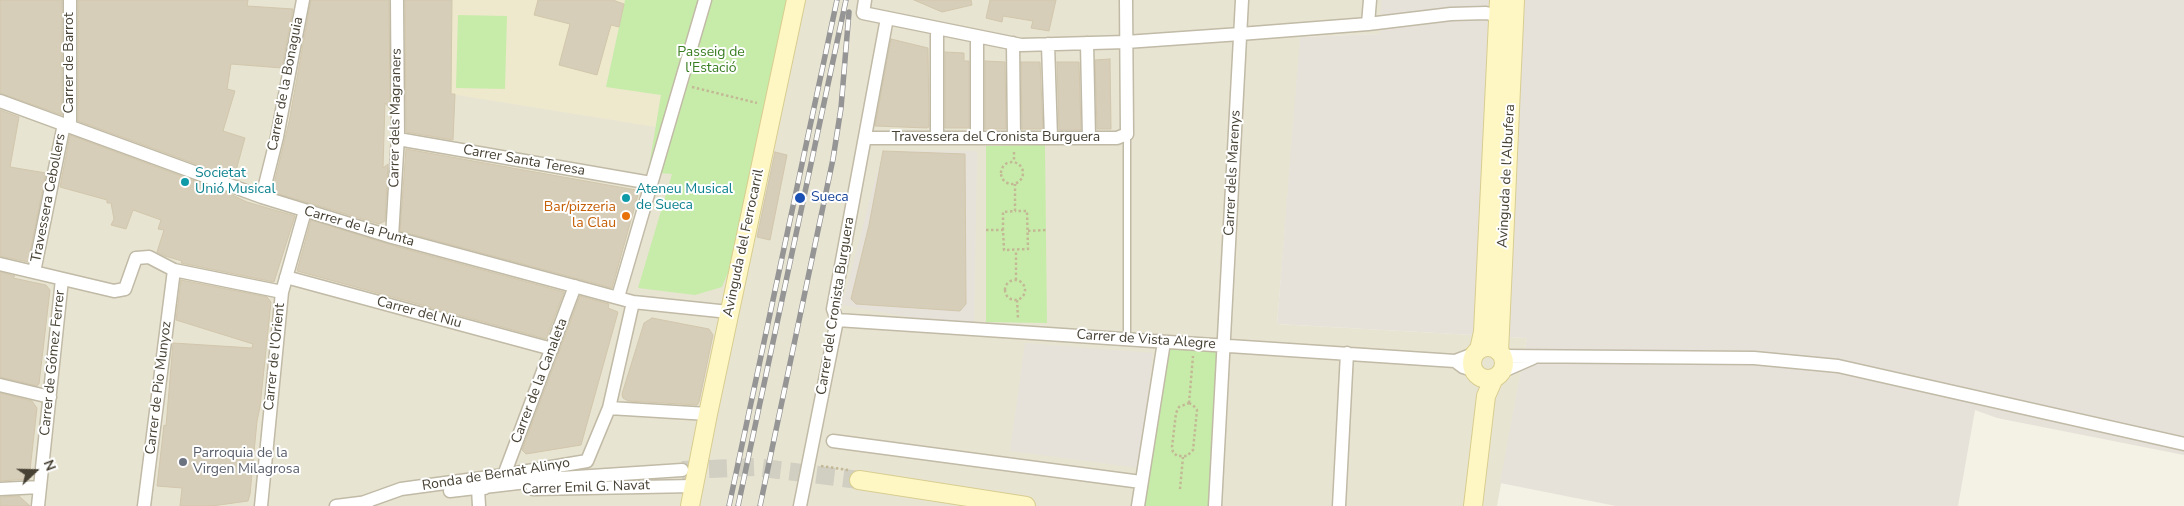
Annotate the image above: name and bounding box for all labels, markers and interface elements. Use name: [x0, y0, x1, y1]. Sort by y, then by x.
street label: Carrer de Barrot: [62, 12, 78, 114]
street label: Carrer de la Bonaguia: [265, 15, 307, 153]
park label: Passeig de l'Estació: [677, 45, 745, 78]
street label: Carrer dels Magraners: [386, 48, 406, 188]
street label: Avinguda de l'Albufera: [1495, 104, 1519, 248]
street label: Carrer dels Marenys: [1221, 110, 1245, 236]
street label: Travessera del Cronista Burguera: [892, 130, 1100, 146]
street label: Travessera Cebollers: [28, 132, 70, 264]
street label: Carrer Santa Teresa: [462, 142, 586, 180]
place label: Societat Unió Musical: [195, 166, 276, 198]
street label: Avinguda del Ferrocarril: [720, 168, 768, 318]
marker: Societat Unió Musical: [179, 176, 191, 188]
place label: Ateneu Musical de Sueca: [636, 182, 733, 214]
place label: Sueca: [811, 190, 849, 206]
marker: Sueca: [793, 191, 807, 205]
marker: Ateneu Musical de Sueca: [620, 192, 632, 204]
place label: Bar/pizzeria la Clau: [544, 200, 616, 232]
street label: Carrer de la Punta: [302, 203, 416, 251]
marker: Bar/pizzeria la Clau: [620, 210, 632, 222]
street label: Carrer del Cronista Burguera: [814, 216, 858, 396]
street label: Carrer de Gómez Ferrer: [37, 289, 69, 437]
street label: Carrer del Niu: [375, 294, 463, 332]
street label: Carrer de l'Orient: [261, 303, 289, 411]
street label: Carrer de la Canaleta: [508, 316, 572, 446]
street label: Carrer de Pio Munyoz: [142, 320, 176, 456]
street label: Carrer de Vista Alegre: [1076, 327, 1216, 353]
north arrow: [10, 446, 60, 496]
place label: Parroquia de la Virgen Milagrosa: [193, 446, 300, 478]
street label: Ronda de Bernat Alinyo: [421, 455, 571, 495]
marker: Parroquia de la Virgen Milagrosa: [177, 456, 189, 468]
text: N: [39, 457, 60, 474]
street label: Carrer Emil G. Navat: [522, 477, 650, 499]

